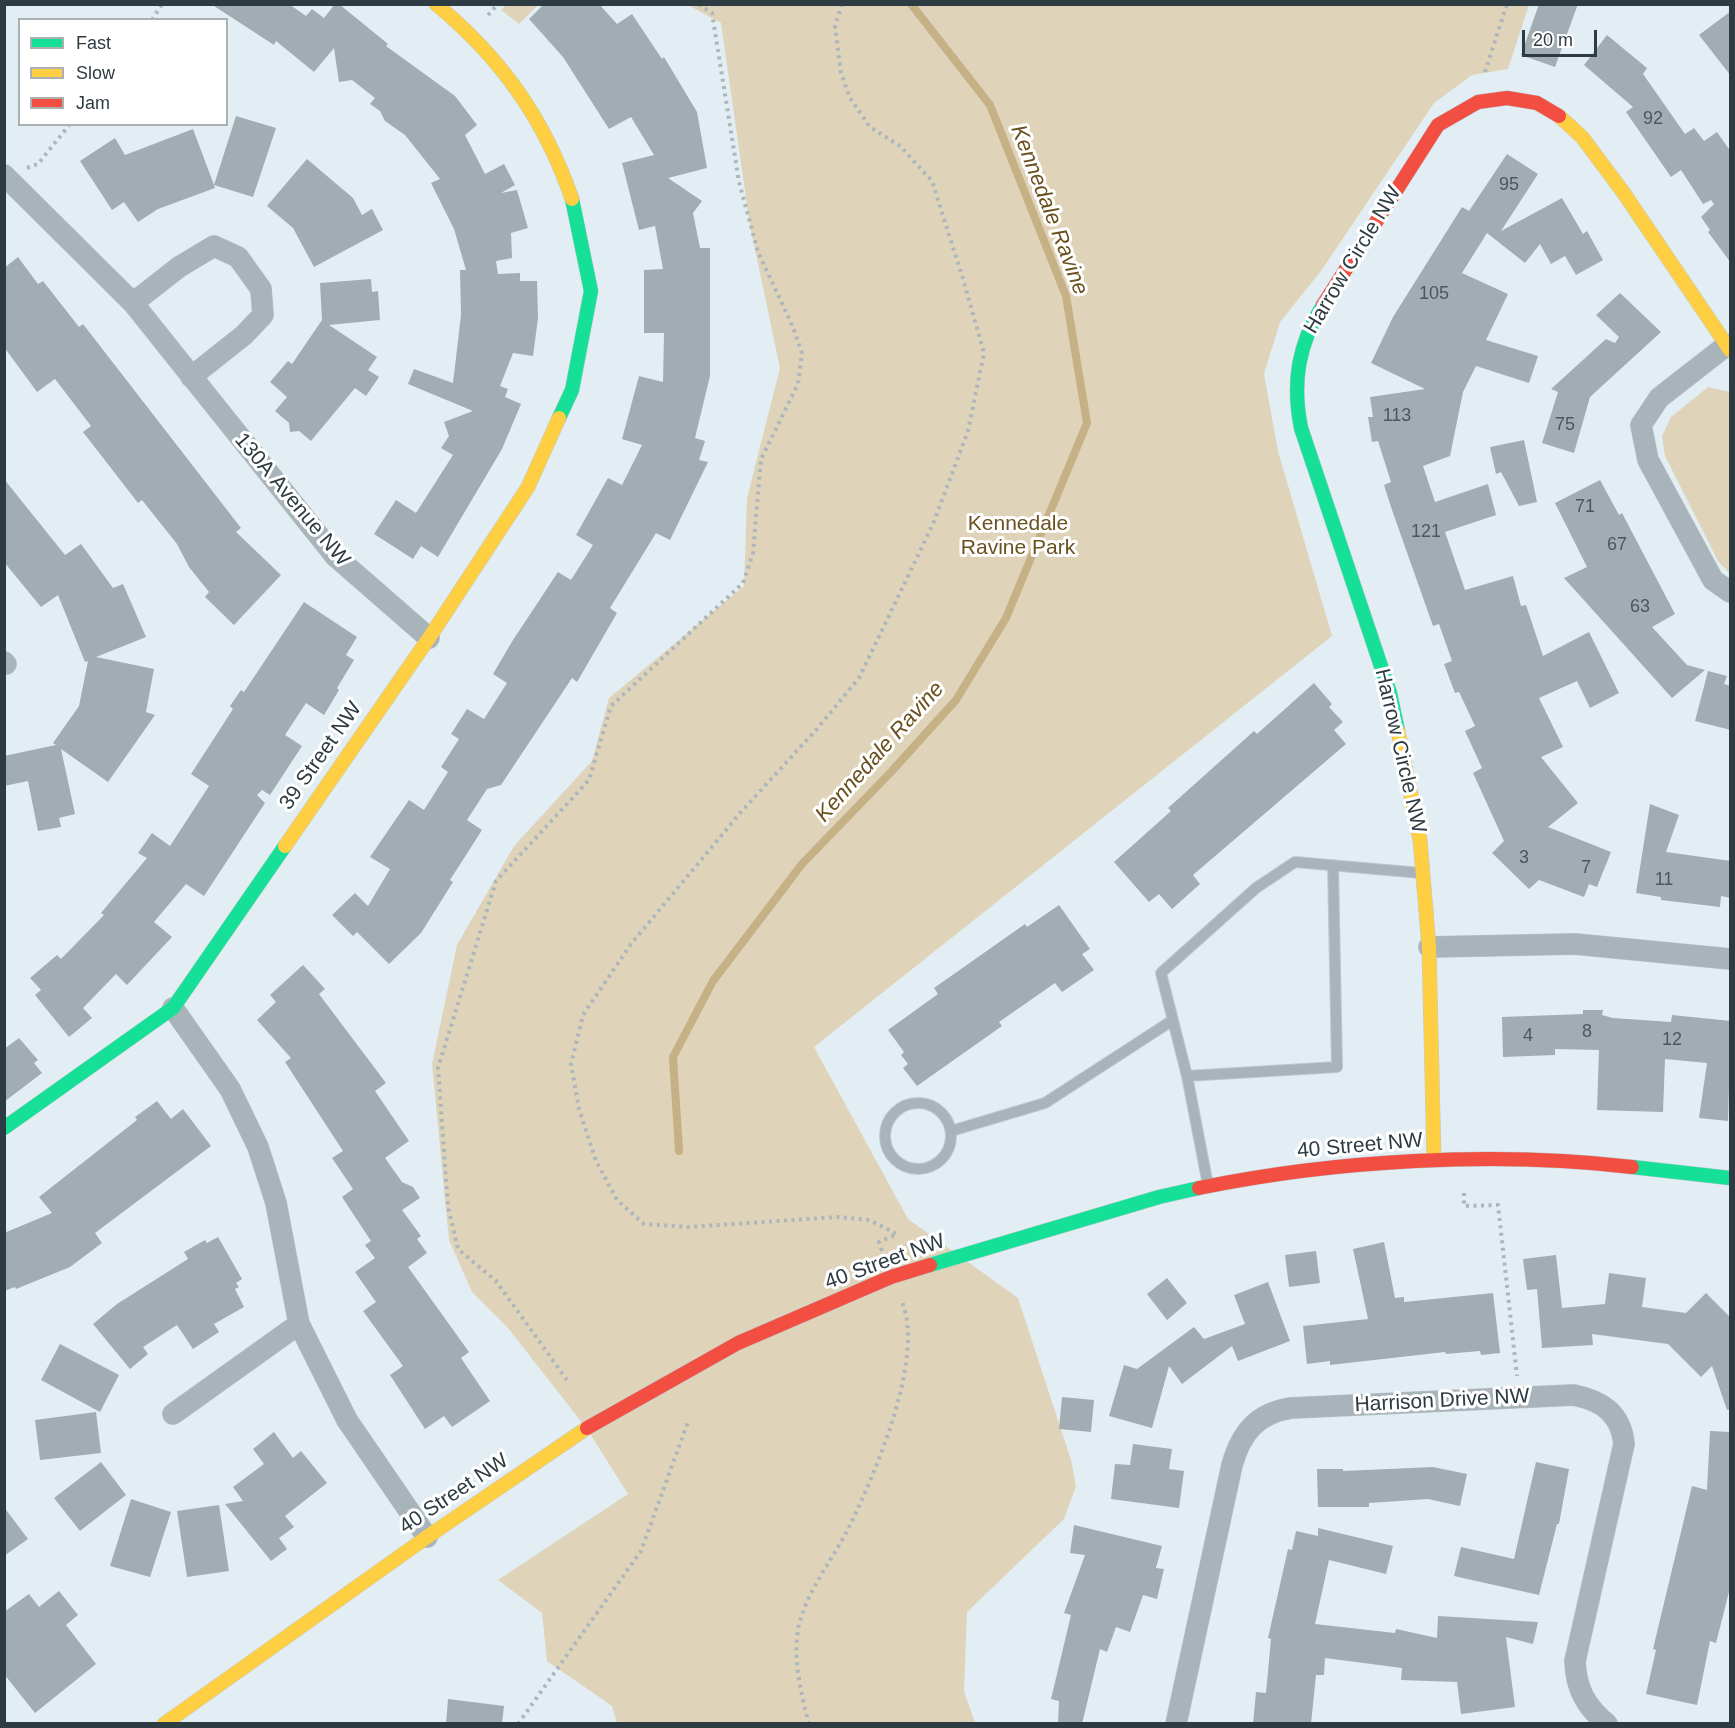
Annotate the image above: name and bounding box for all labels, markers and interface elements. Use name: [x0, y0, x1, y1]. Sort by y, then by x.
legend: [18, 18, 228, 126]
scale bar: [1525, 18, 1600, 56]
text: 20 m: [1533, 30, 1573, 50]
text: Fast: [76, 33, 111, 53]
text: Slow: [76, 63, 115, 83]
text: Jam: [76, 93, 110, 113]
house number: 92: [1643, 108, 1663, 130]
water label: Kennedale Ravine: [1004, 121, 1094, 299]
house number: 95: [1499, 174, 1519, 196]
street label: Harrow Circle NW: [1299, 182, 1407, 338]
house number: 105: [1419, 283, 1449, 305]
house number: 113: [1383, 405, 1411, 427]
house number: 75: [1555, 414, 1575, 436]
street label: 130A Avenue NW: [229, 428, 355, 572]
house number: 71: [1575, 496, 1595, 518]
park label: Kennedale Ravine Park: [961, 511, 1075, 561]
house number: 121: [1411, 521, 1441, 543]
house number: 67: [1607, 534, 1627, 556]
house number: 63: [1630, 596, 1650, 618]
street label: Harrow Circle NW: [1369, 666, 1431, 836]
water label: Kennedale Ravine: [810, 676, 950, 828]
street label: 39 Street NW: [275, 697, 367, 815]
house number: 3: [1519, 847, 1529, 869]
house number: 7: [1581, 857, 1591, 879]
house number: 11: [1655, 869, 1673, 891]
house number: 8: [1582, 1021, 1592, 1043]
house number: 4: [1523, 1025, 1533, 1047]
house number: 12: [1662, 1029, 1682, 1051]
street label: 40 Street NW: [1296, 1128, 1424, 1164]
street label: 40 Street NW: [821, 1229, 949, 1295]
street label: Harrison Drive NW: [1354, 1384, 1530, 1418]
street label: 40 Street NW: [395, 1448, 513, 1540]

